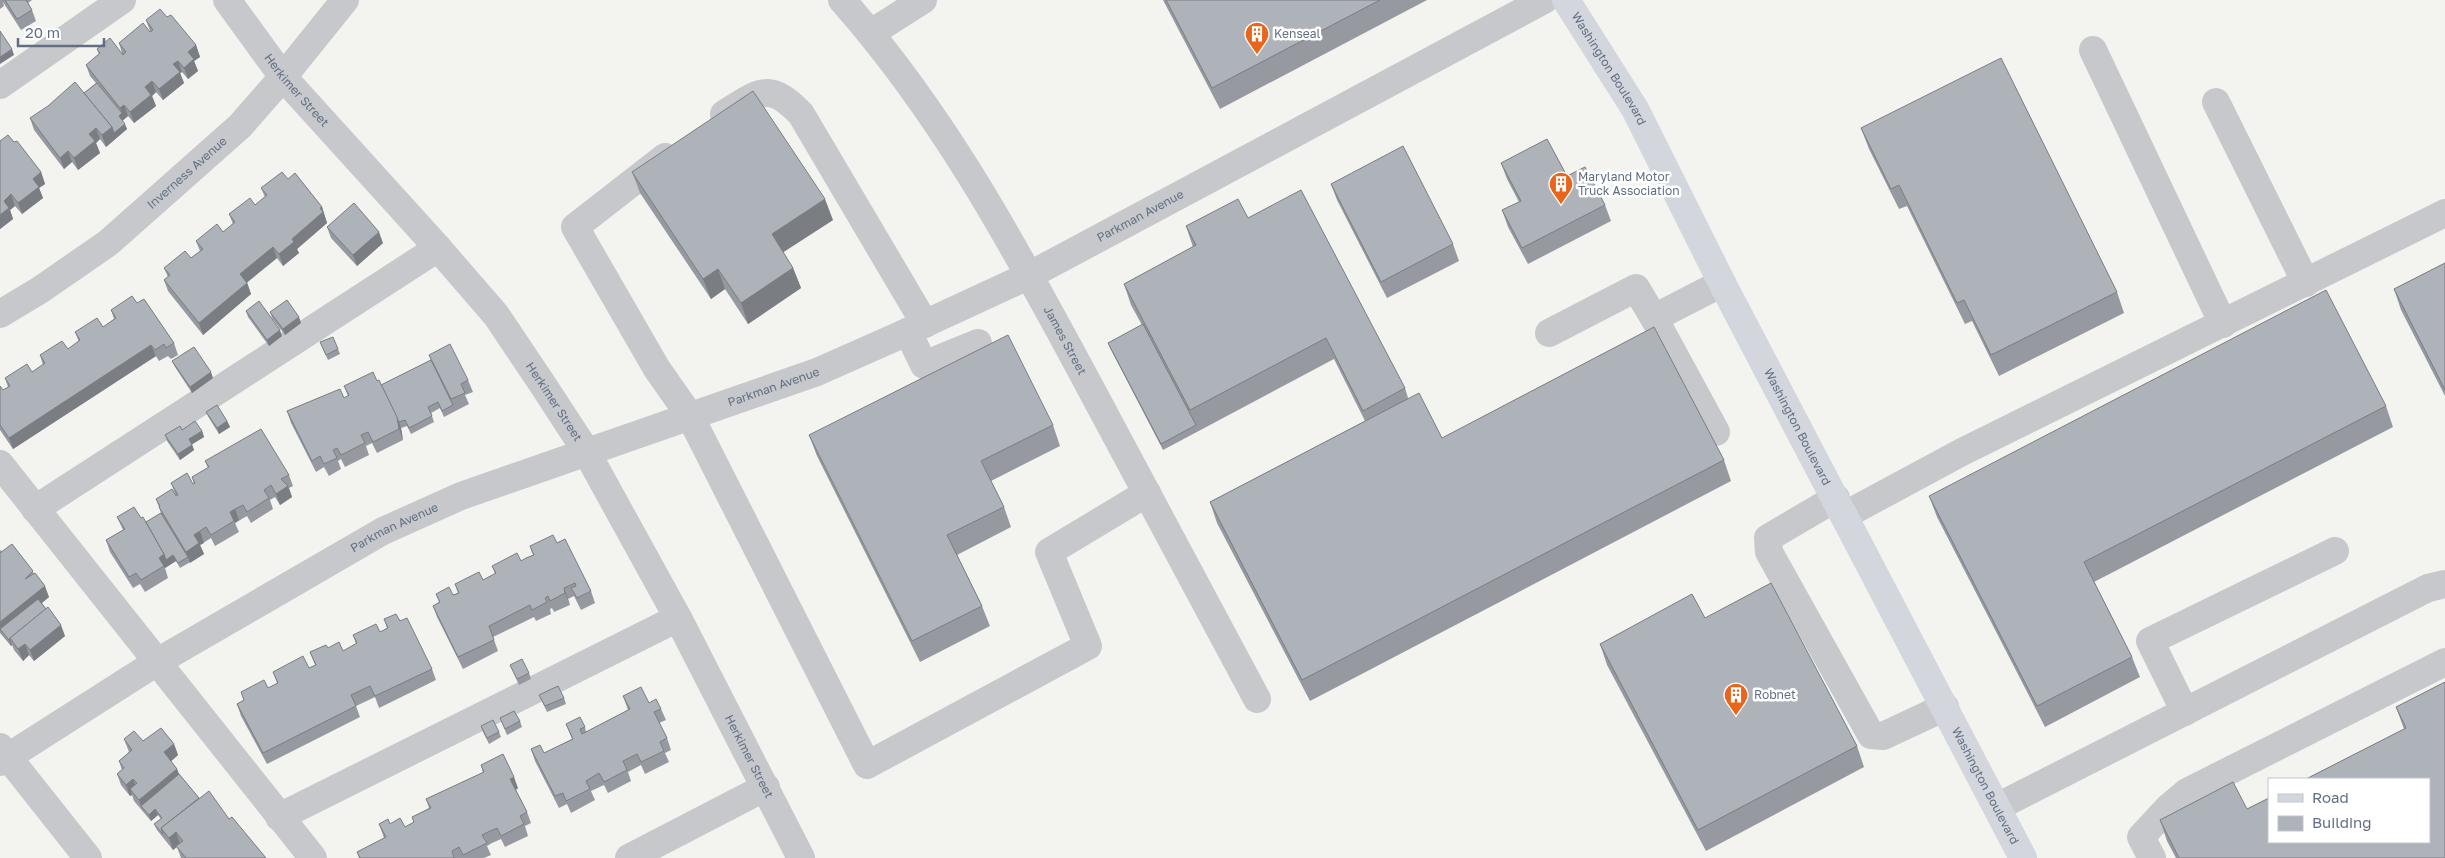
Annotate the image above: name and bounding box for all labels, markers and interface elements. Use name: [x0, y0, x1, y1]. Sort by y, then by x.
street label: Washington Boulevard: [1569, 9, 1650, 127]
scale bar: [18, 15, 104, 47]
building icon: Kenseal: [1244, 21, 1270, 55]
text: 20 m: [25, 23, 60, 41]
place label: Kenseal: [1274, 26, 1320, 41]
street label: Herkimer Street: [261, 50, 332, 130]
street label: Inverness Avenue: [144, 133, 230, 212]
place label: Maryland Motor Truck Association: [1578, 169, 1680, 198]
building icon: Maryland Motor Truck Association: [1548, 171, 1574, 205]
street label: Parkman Avenue: [1094, 186, 1186, 245]
street label: James Street: [1041, 303, 1090, 378]
street label: Herkimer Street: [523, 359, 586, 444]
street label: Parkman Avenue: [726, 364, 821, 410]
street label: Washington Boulevard: [1761, 366, 1835, 488]
street label: Parkman Avenue: [347, 499, 440, 555]
building icon: Robnet: [1723, 682, 1749, 716]
place label: Robnet: [1754, 687, 1796, 702]
street label: Herkimer Street: [722, 712, 777, 801]
street label: Washington Boulevard: [1949, 724, 2022, 847]
legend: [2268, 778, 2430, 843]
text: Road: [2312, 788, 2349, 806]
text: Building: [2312, 813, 2372, 831]

